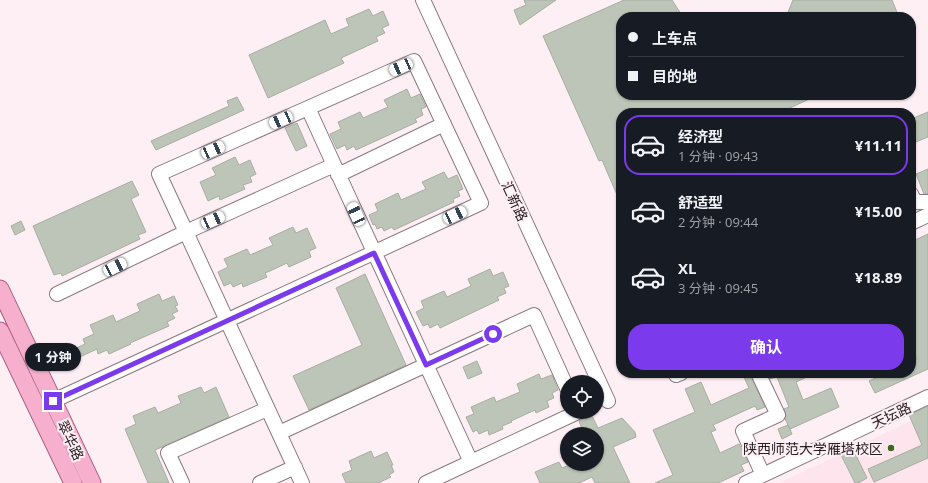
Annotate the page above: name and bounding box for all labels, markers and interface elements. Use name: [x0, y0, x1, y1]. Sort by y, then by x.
text: 上车点: [652, 28, 697, 48]
car: [388, 57, 414, 77]
text: 目的地: [652, 66, 697, 86]
car: [268, 110, 294, 130]
text: 经济型: [678, 126, 723, 146]
icon: car: [630, 127, 666, 163]
text: ¥11.11: [855, 135, 902, 155]
car: [200, 140, 226, 160]
text: 1 分钟 · 09:43: [678, 147, 758, 165]
street label: 汇新路: [498, 178, 532, 224]
text: 舒适型: [678, 192, 723, 212]
icon: car: [630, 193, 666, 229]
car: [345, 201, 367, 227]
text: ¥15.00: [855, 201, 902, 221]
car: [442, 204, 468, 226]
car: [200, 210, 226, 230]
text: 2 分钟 · 09:44: [678, 213, 758, 231]
car: [102, 256, 128, 278]
text: XL: [678, 258, 696, 278]
icon: car: [630, 259, 666, 295]
text: ¥18.89: [855, 267, 902, 287]
text: 3 分钟 · 09:45: [678, 279, 758, 297]
button: 确认: [628, 324, 904, 370]
route start: [484, 325, 502, 343]
callout: 1 分钟: [25, 343, 81, 371]
text: 1 分钟: [35, 348, 71, 366]
map controls: [560, 375, 604, 471]
button: locate: [560, 375, 604, 419]
route end: [44, 392, 62, 410]
street label: 天坛路: [868, 398, 914, 432]
street label: 翠华路: [54, 417, 88, 463]
button: layers: [560, 427, 604, 471]
place label: 陕西师范大学雁塔校区: [743, 439, 883, 458]
marker: 陕西师范大学雁塔校区: [886, 443, 896, 453]

